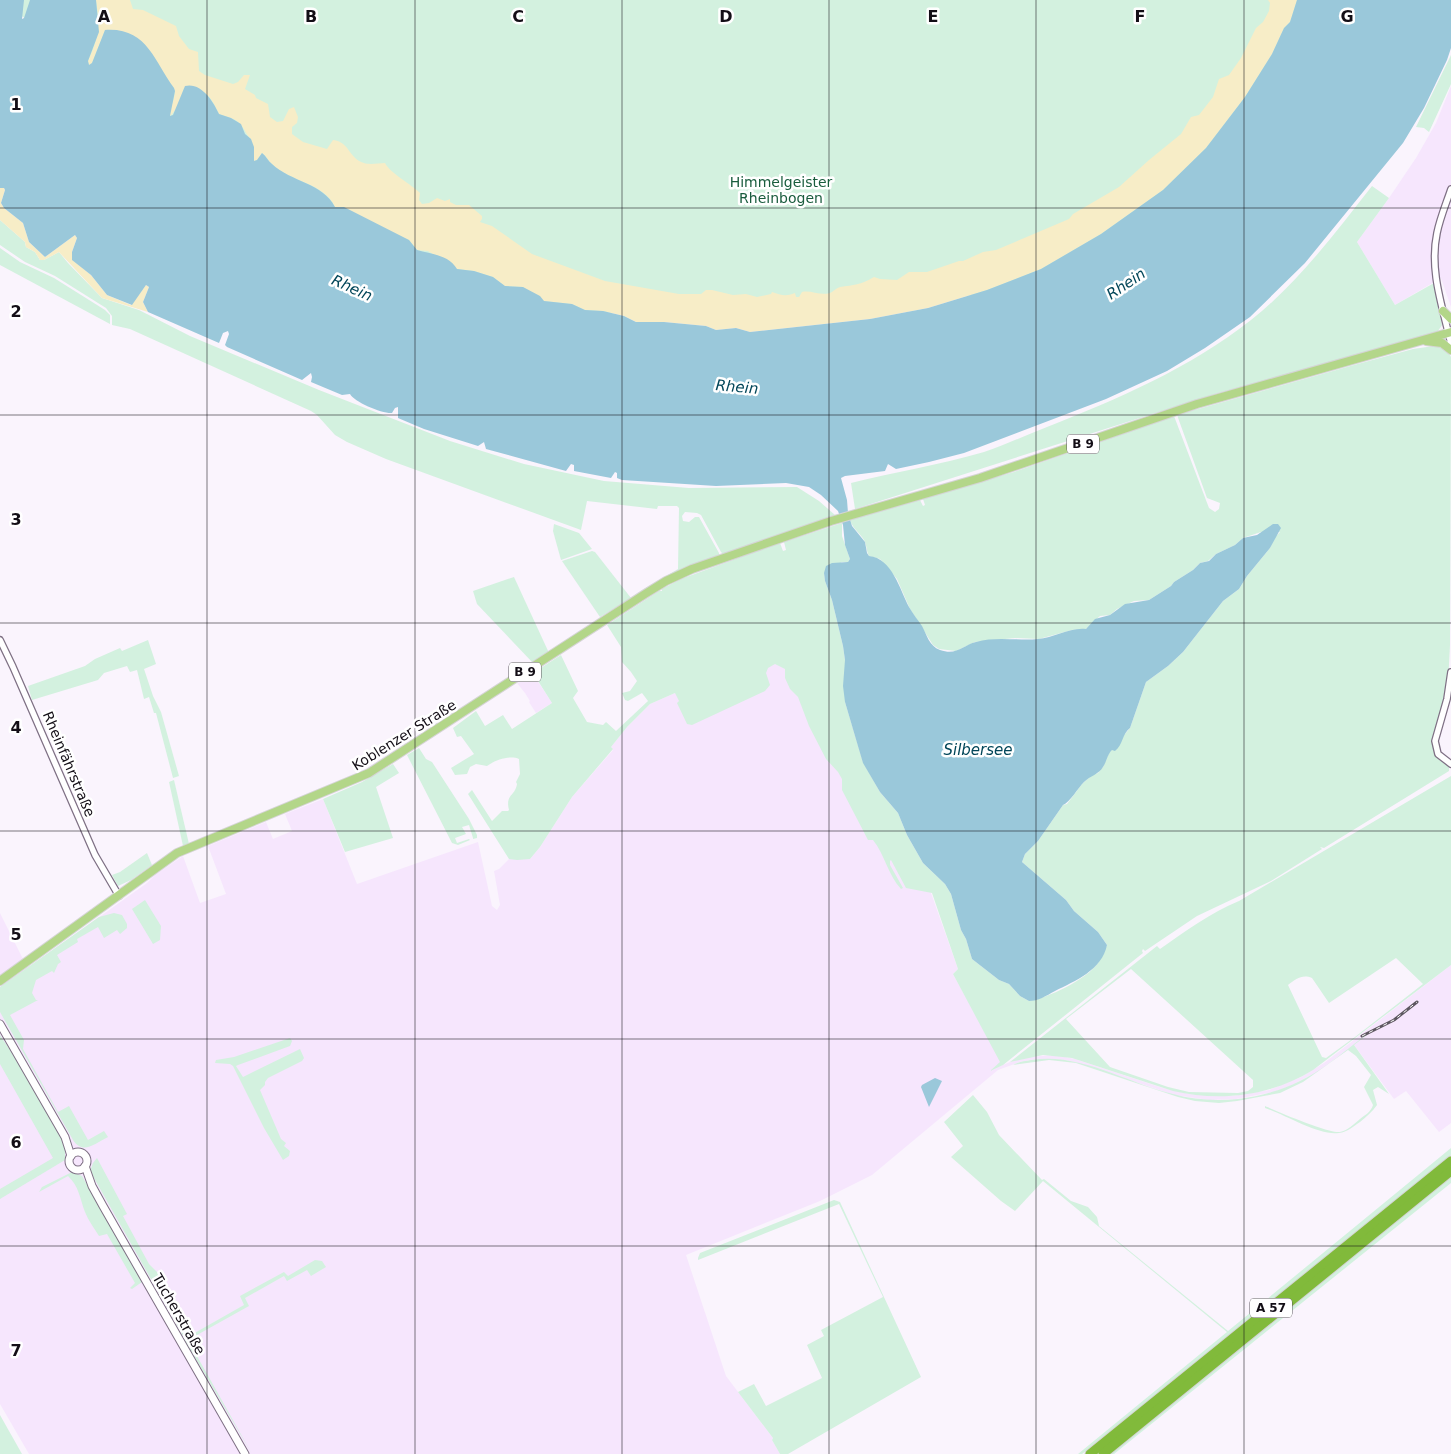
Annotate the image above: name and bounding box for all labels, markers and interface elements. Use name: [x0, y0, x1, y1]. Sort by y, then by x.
text: A: [98, 7, 111, 26]
text: B: [305, 7, 317, 26]
text: C: [512, 7, 524, 26]
text: D: [719, 7, 733, 26]
text: E: [928, 7, 938, 26]
text: F: [1135, 7, 1145, 26]
text: G: [1340, 7, 1354, 26]
text: 1: [10, 95, 22, 114]
park label: Himmelgeister Rheinbogen: [730, 174, 833, 206]
water label: Rhein: [1103, 265, 1149, 303]
water label: Rhein: [329, 271, 375, 305]
text: 2: [10, 302, 22, 321]
water label: Rhein: [715, 376, 759, 398]
road number: B 9: [1067, 434, 1099, 454]
text: 3: [10, 510, 22, 529]
road number: B 9: [509, 662, 541, 682]
street label: Koblenzer Straße: [349, 697, 459, 773]
street label: Rheinfährstraße: [40, 709, 98, 819]
text: 4: [10, 718, 22, 737]
water label: Silbersee: [943, 741, 1013, 759]
text: 5: [10, 925, 22, 944]
text: 6: [10, 1133, 22, 1152]
street label: Tucherstraße: [149, 1270, 209, 1357]
road number: A 57: [1250, 1299, 1292, 1318]
text: 7: [10, 1341, 22, 1360]

